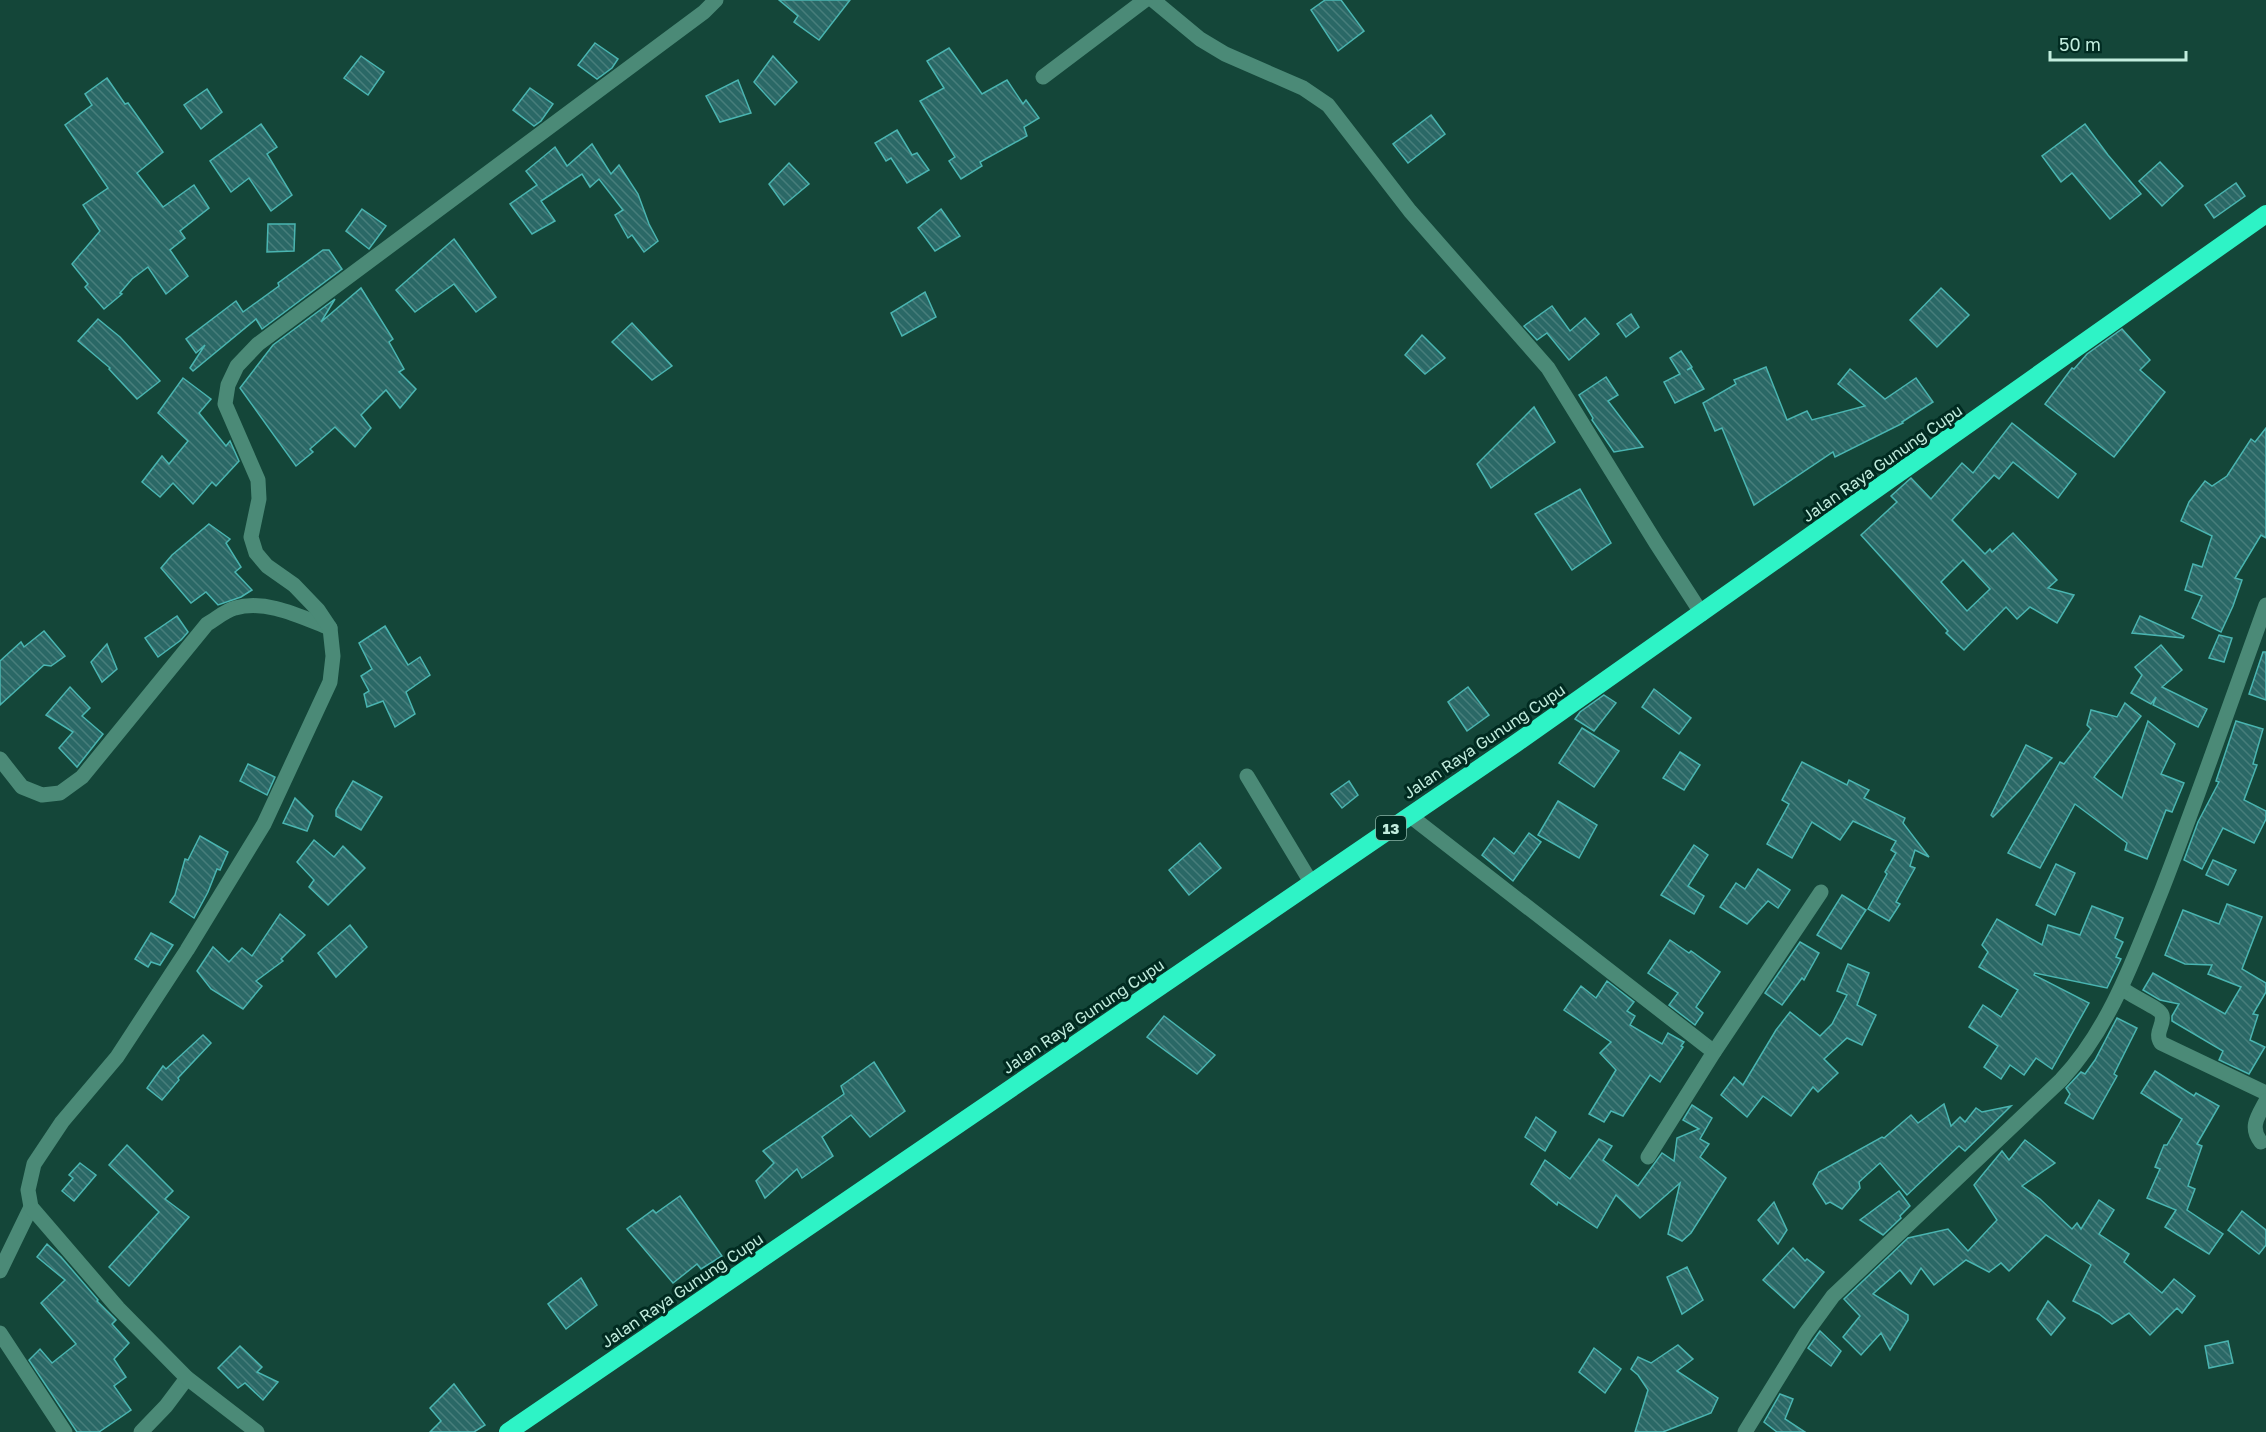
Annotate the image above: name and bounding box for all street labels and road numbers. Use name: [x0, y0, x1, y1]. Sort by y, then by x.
street label: Jalan Raya Gunung Cupu: [1798, 400, 1966, 526]
street label: Jalan Raya Gunung Cupu: [1399, 679, 1569, 803]
road number: 13: [1376, 816, 1406, 840]
street label: Jalan Raya Gunung Cupu: [998, 954, 1168, 1078]
street label: Jalan Raya Gunung Cupu: [597, 1228, 767, 1352]

